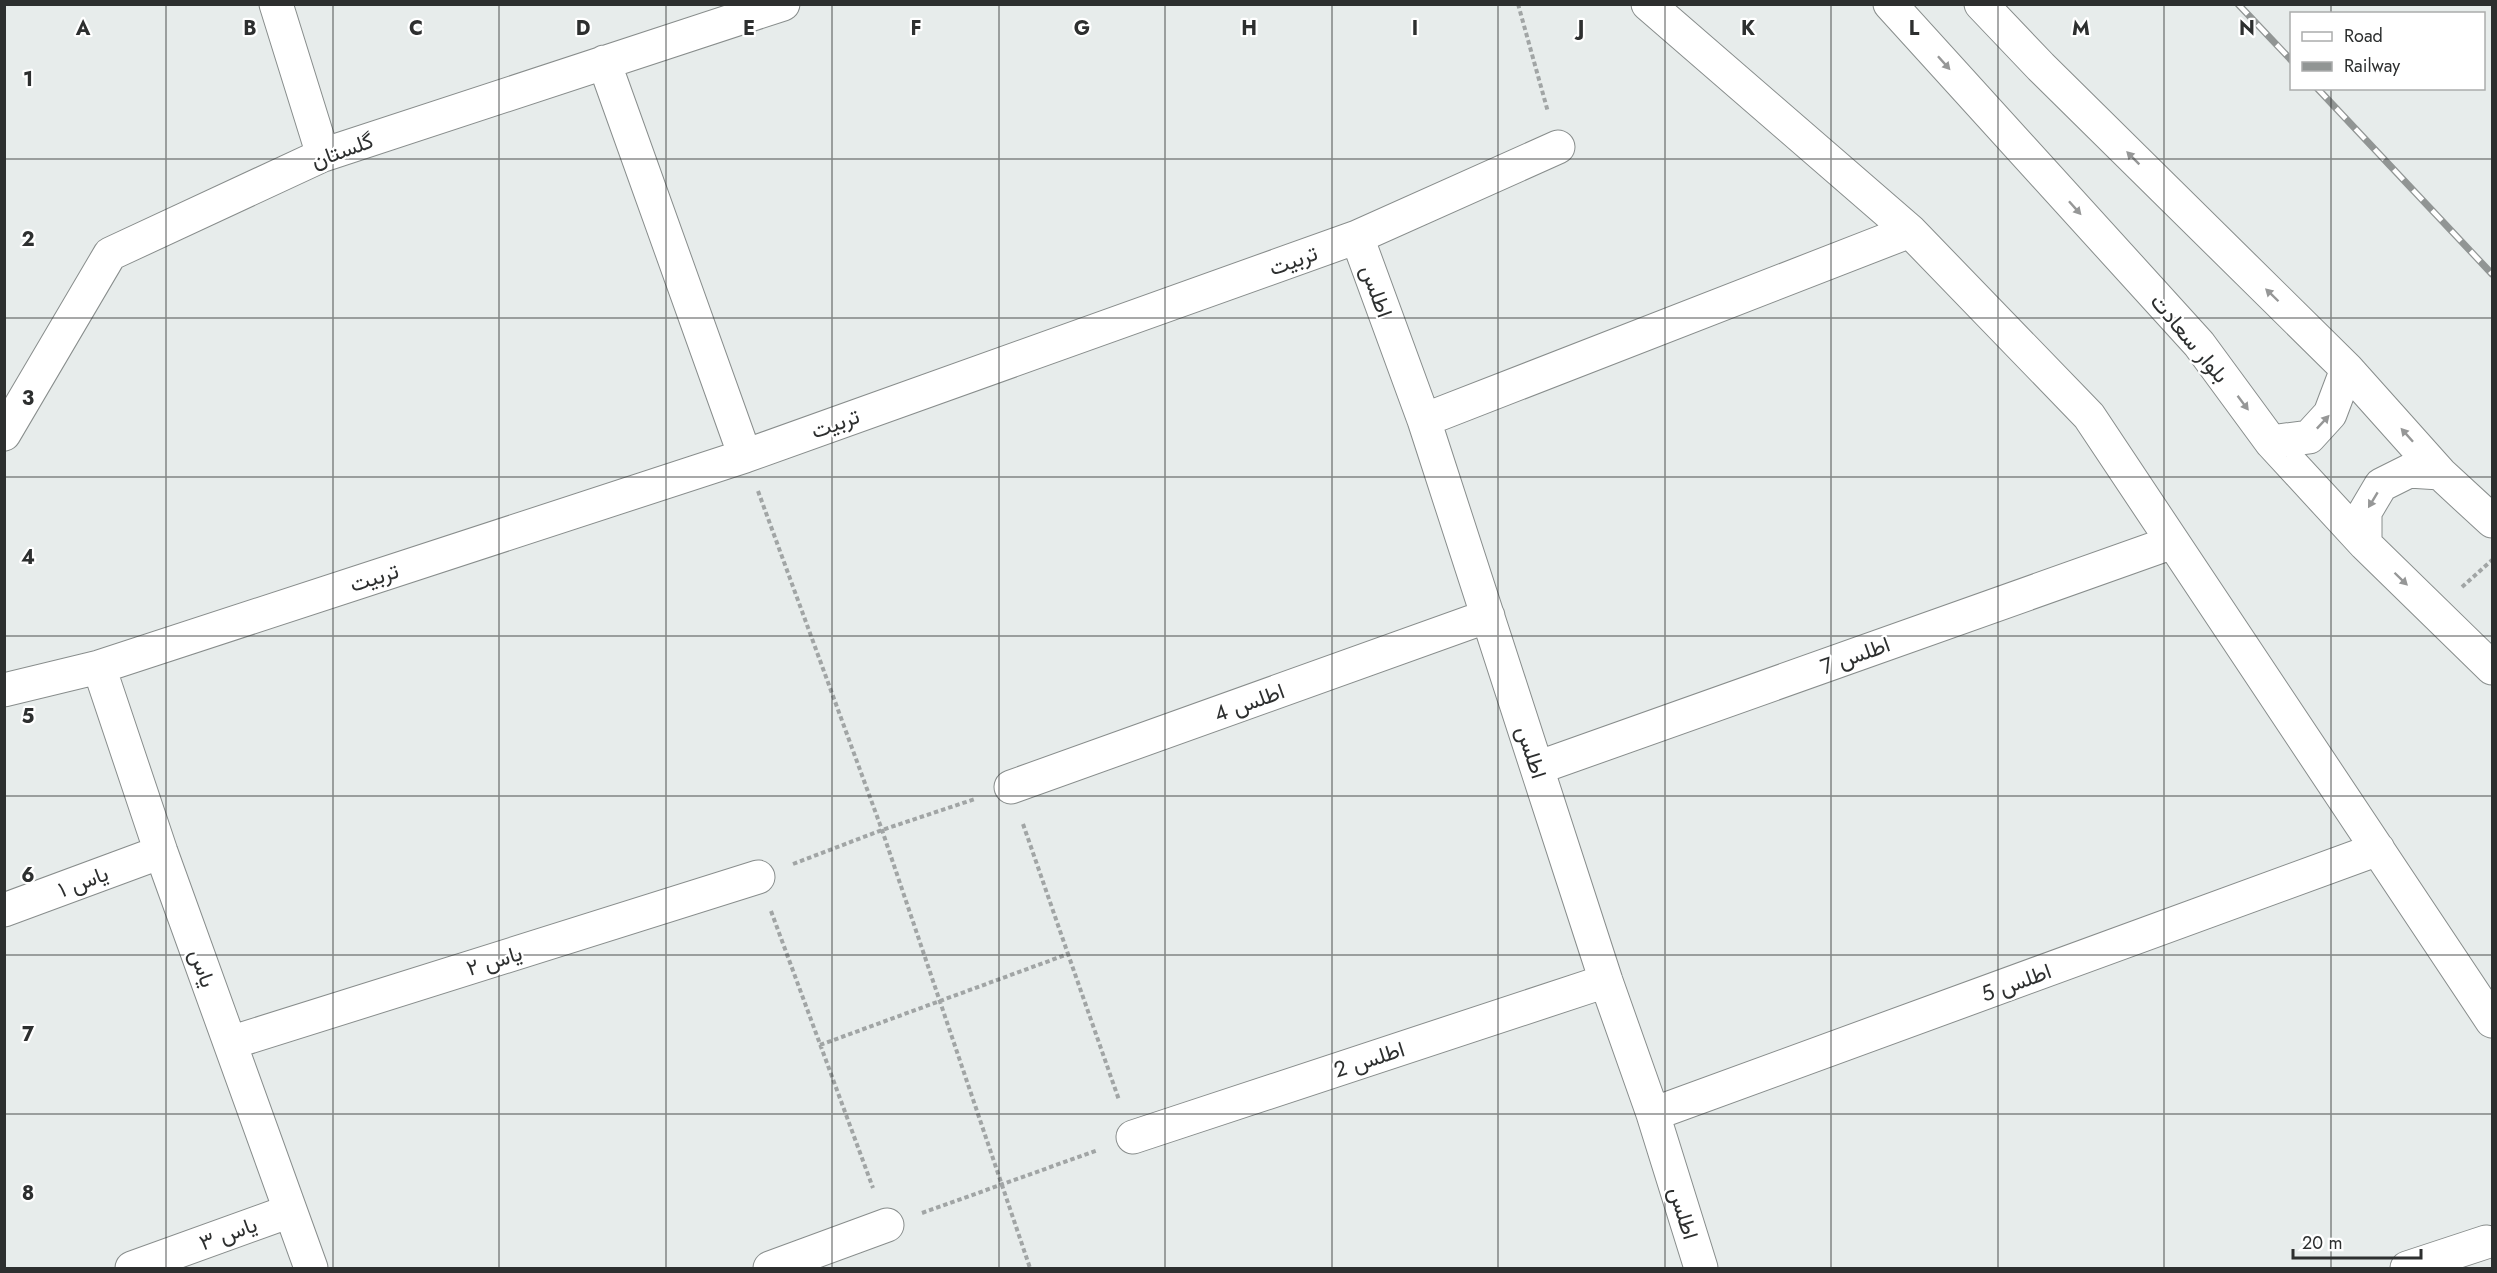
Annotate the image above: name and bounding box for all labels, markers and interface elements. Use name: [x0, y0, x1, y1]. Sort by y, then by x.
legend: [2290, 12, 2485, 90]
text: A: [75, 14, 91, 43]
text: B: [243, 14, 257, 43]
text: C: [409, 14, 423, 43]
text: D: [576, 14, 590, 43]
text: E: [743, 14, 755, 43]
text: F: [910, 14, 922, 43]
text: G: [1074, 14, 1090, 43]
text: H: [1241, 14, 1257, 43]
text: I: [1412, 14, 1418, 43]
text: J: [1574, 14, 1584, 43]
text: K: [1741, 14, 1755, 43]
text: L: [1909, 14, 1920, 43]
text: M: [2072, 14, 2090, 43]
text: N: [2239, 14, 2255, 43]
text: Road: [2344, 23, 2383, 49]
text: Railway: [2344, 53, 2400, 79]
one-way arrow: [1937, 56, 1951, 71]
text: 1: [23, 65, 33, 94]
street label: گلستان: [306, 124, 378, 176]
one-way arrow: [2125, 151, 2140, 165]
one-way arrow: [2068, 200, 2081, 215]
text: 2: [21, 225, 35, 254]
street label: تربیت: [1264, 236, 1322, 284]
street label: اطلس: [1353, 260, 1401, 322]
street label: بلوار سعادت: [2143, 286, 2237, 390]
one-way arrow: [2264, 288, 2279, 302]
text: 3: [22, 384, 34, 413]
one-way arrow: [2236, 396, 2248, 411]
street label: تربیت: [806, 399, 864, 447]
one-way arrow: [2316, 415, 2329, 430]
one-way arrow: [2400, 428, 2414, 443]
one-way arrow: [2367, 492, 2378, 508]
text: 4: [21, 543, 35, 572]
street label: تربیت: [345, 554, 403, 600]
one-way arrow: [2394, 572, 2408, 586]
street label: اطلس 7: [1816, 628, 1894, 682]
street label: اطلس 4: [1209, 674, 1289, 730]
text: 5: [22, 702, 35, 731]
street label: اطلس: [1508, 722, 1556, 782]
street label: یاس ۱: [53, 857, 113, 905]
text: 6: [21, 861, 35, 890]
street label: یاس ۲: [462, 936, 526, 984]
street label: یاس: [181, 944, 225, 992]
street label: اطلس 5: [1976, 955, 2056, 1009]
text: 7: [22, 1020, 35, 1049]
street label: اطلس 2: [1329, 1033, 1409, 1085]
text: 8: [22, 1179, 34, 1208]
street label: اطلس: [1661, 1183, 1707, 1243]
street label: یاس ۳: [194, 1208, 262, 1258]
scale bar: [2293, 1222, 2420, 1260]
text: 20 m: [2302, 1230, 2342, 1256]

